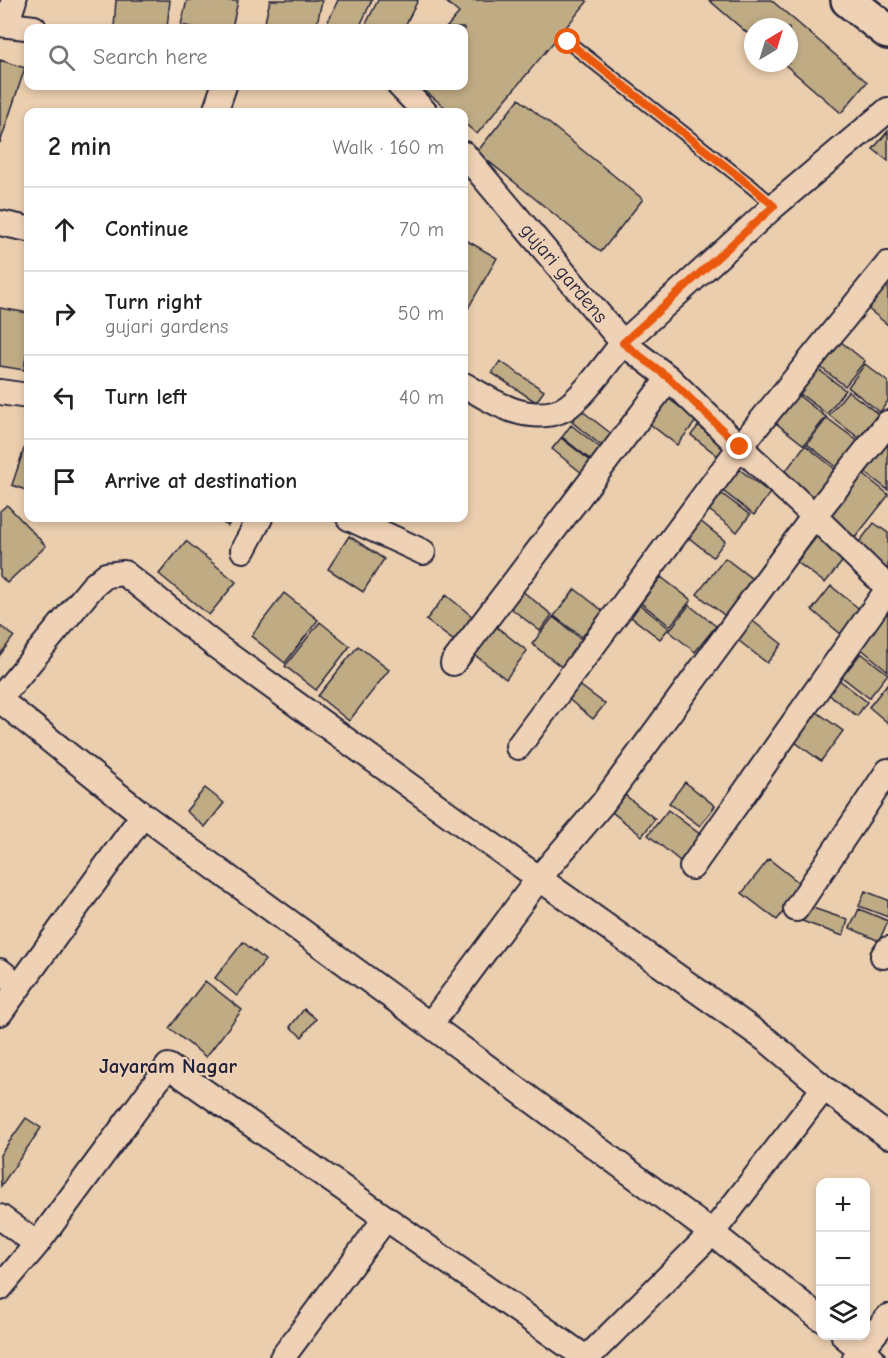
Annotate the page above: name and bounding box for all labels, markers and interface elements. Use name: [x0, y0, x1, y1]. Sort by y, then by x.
north arrow: [744, 18, 798, 72]
search box: [24, 24, 468, 90]
route start: [554, 28, 580, 54]
icon: search: [45, 41, 78, 74]
text: Search here: [93, 44, 208, 70]
text: 2 min: [48, 132, 111, 162]
text: Walk · 160 m: [333, 136, 444, 159]
icon: ahead: [48, 213, 81, 246]
text: Continue: [105, 216, 188, 242]
text: 70 m: [399, 218, 444, 241]
street label: gujari gardens: [516, 218, 612, 328]
text: Turn right: [105, 289, 202, 315]
icon: right: [48, 297, 81, 330]
text: 50 m: [398, 302, 444, 325]
text: gujari gardens: [105, 315, 228, 338]
icon: left: [48, 381, 81, 414]
text: Turn left: [105, 384, 187, 410]
text: 40 m: [399, 386, 444, 409]
route end: [726, 433, 752, 459]
icon: arrive: [48, 465, 81, 498]
text: Arrive at destination: [105, 468, 297, 494]
district label: Jayaram Nagar: [99, 1054, 238, 1078]
map controls: [816, 1178, 870, 1340]
button: +: [816, 1178, 870, 1232]
button: −: [816, 1232, 870, 1286]
button: layers: [816, 1286, 870, 1340]

